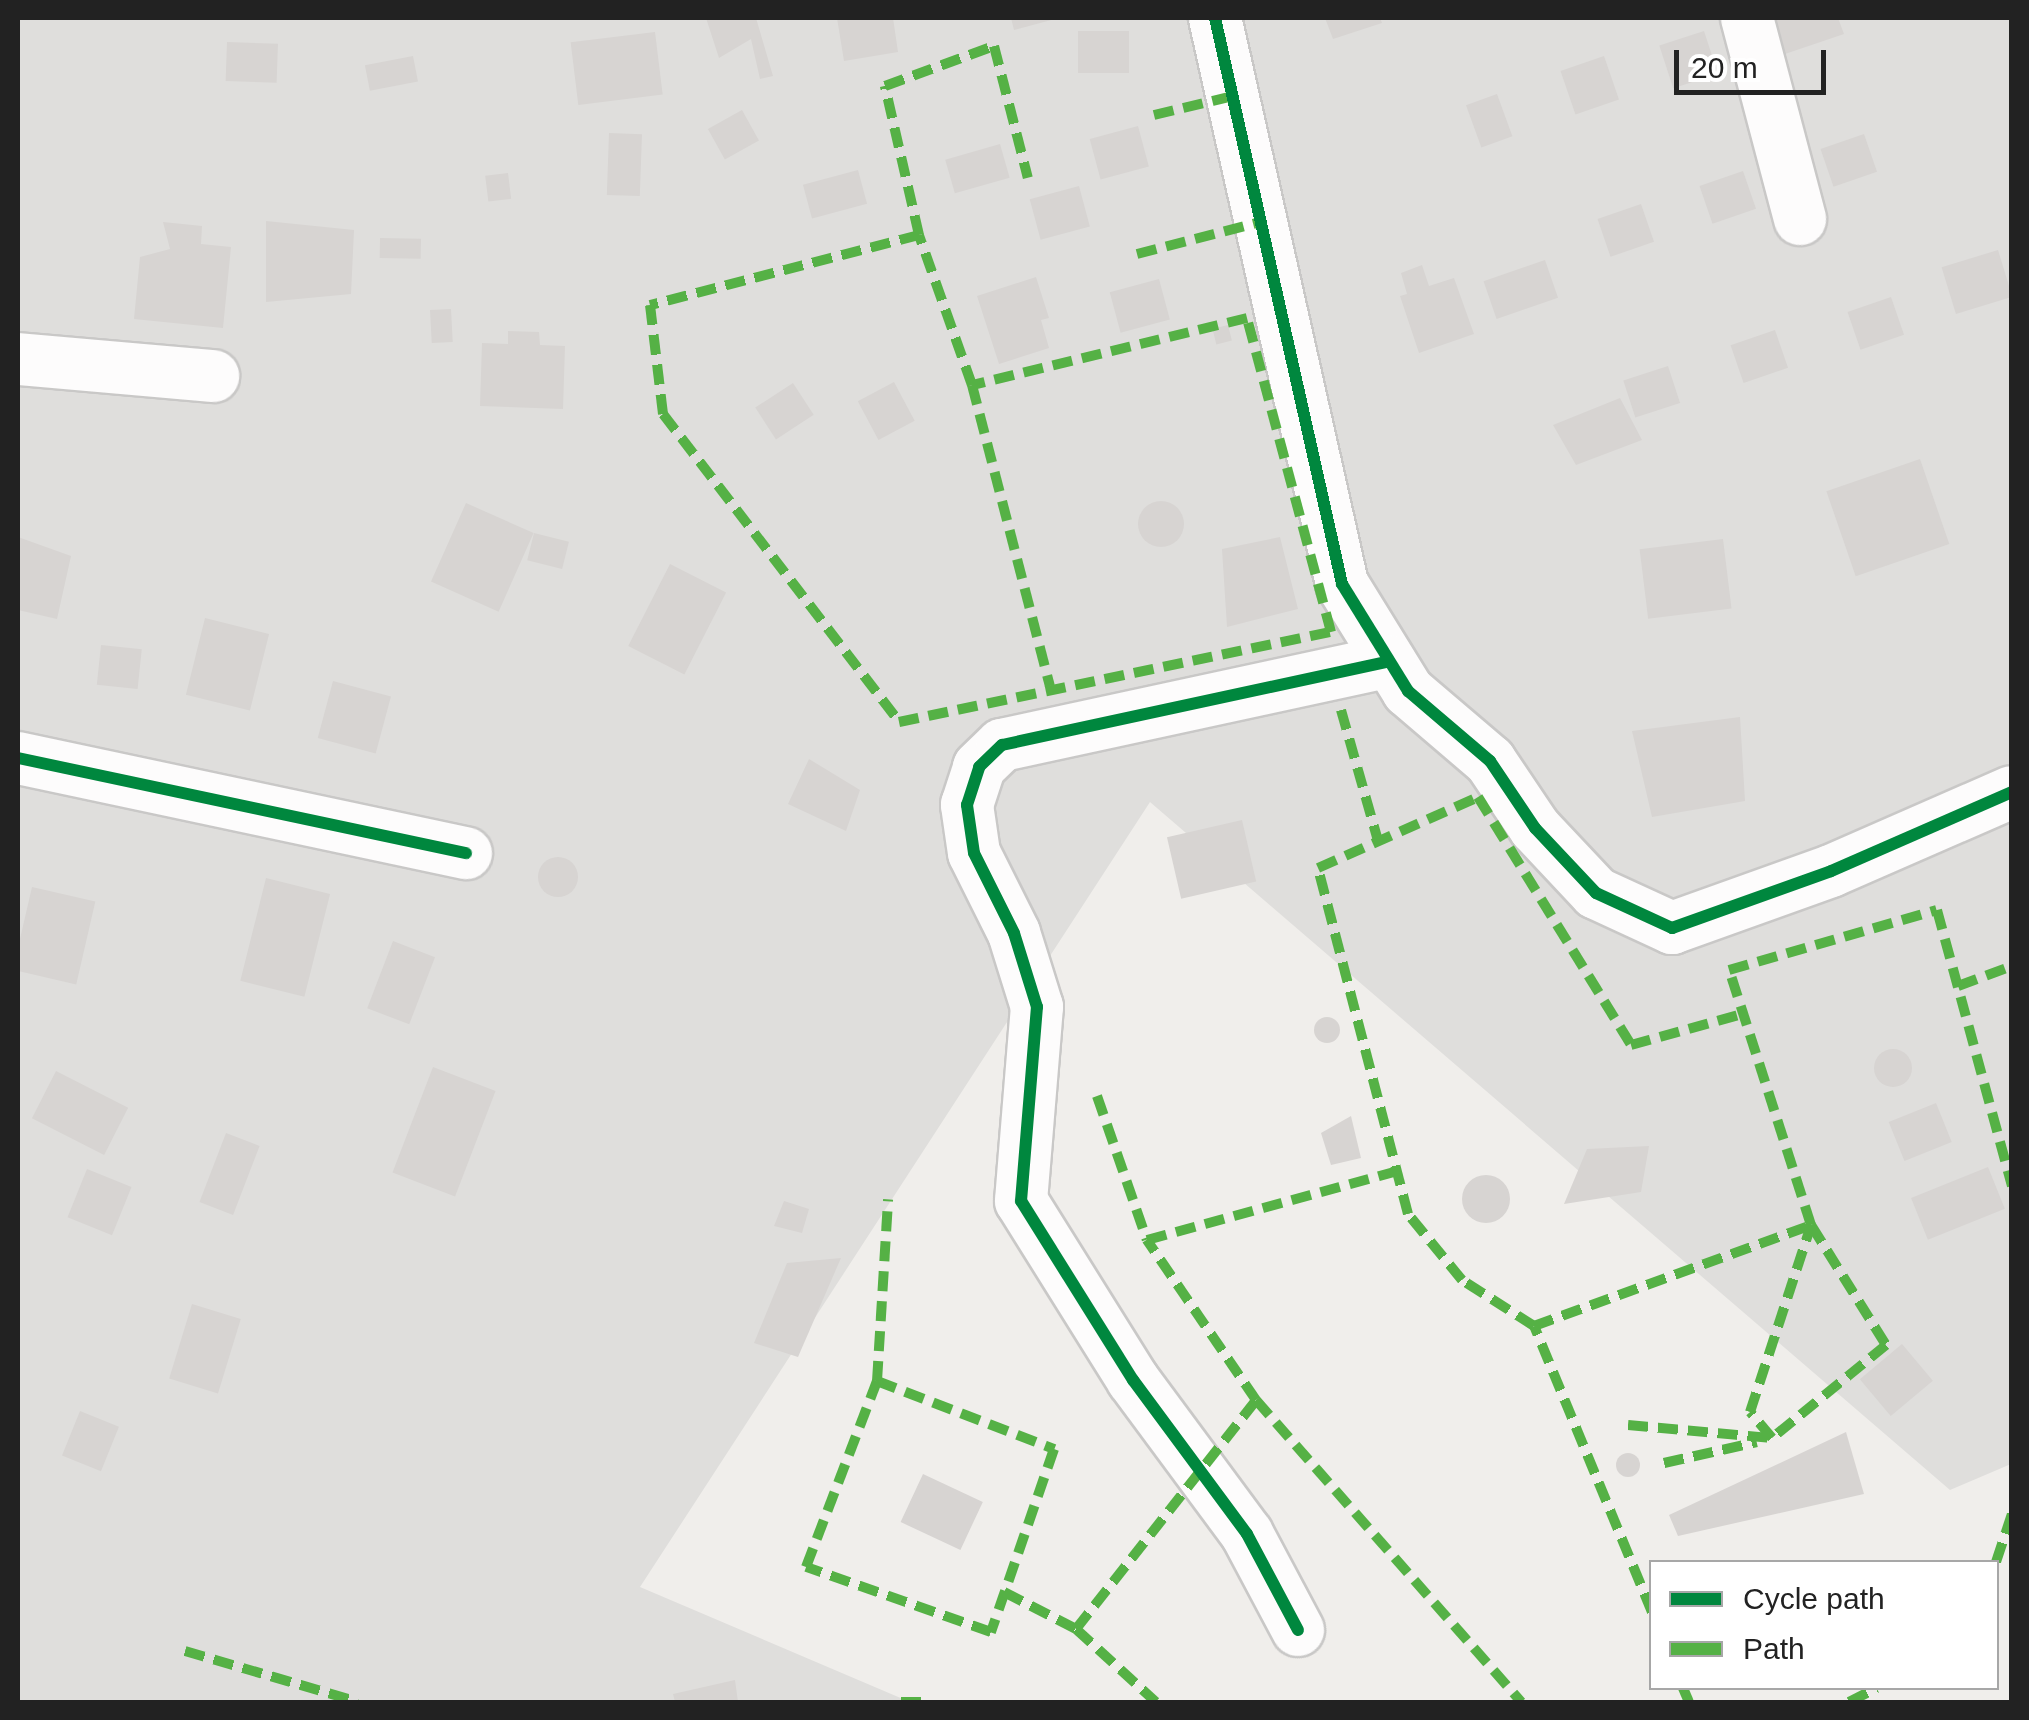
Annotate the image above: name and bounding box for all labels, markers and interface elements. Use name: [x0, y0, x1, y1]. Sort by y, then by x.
scale bar: [1679, 30, 1832, 92]
text: 20 m: [1691, 51, 1758, 84]
legend: [1649, 1560, 1999, 1690]
text: Cycle path: [1743, 1582, 1885, 1615]
text: Path: [1743, 1632, 1805, 1665]

